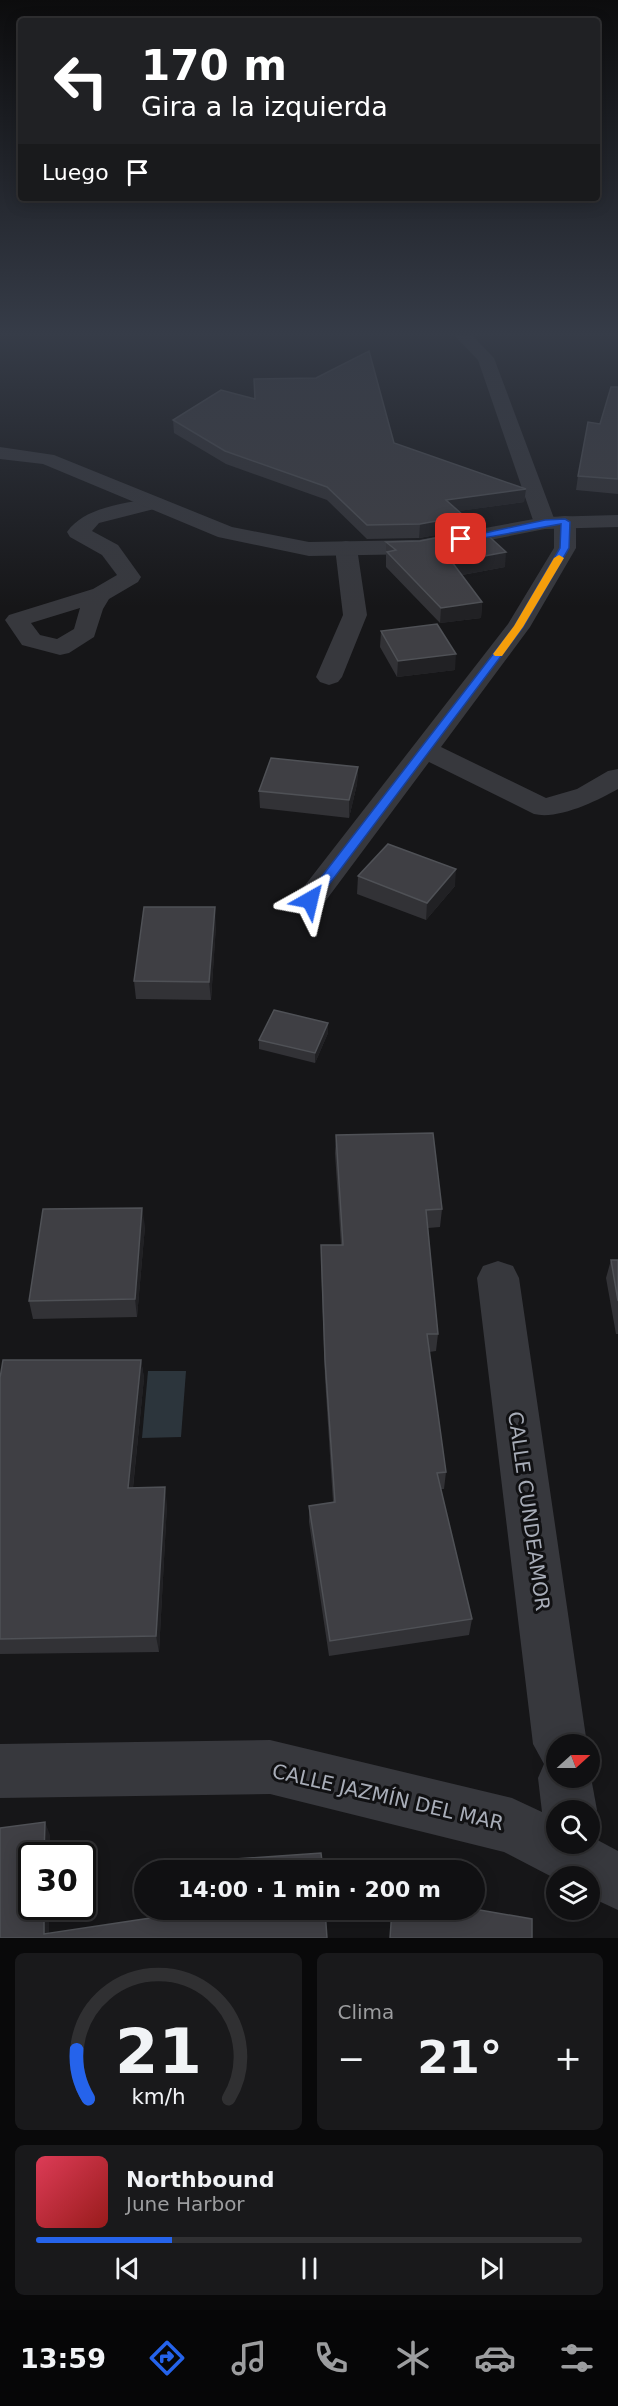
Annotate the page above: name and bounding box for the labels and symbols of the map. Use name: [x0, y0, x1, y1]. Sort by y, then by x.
pin: [435, 513, 486, 564]
position arrow: [278, 868, 342, 932]
street label: CALLE CUNDEAMOR: [503, 1410, 555, 1612]
north arrow: [546, 1734, 600, 1788]
street label: CALLE JAZMÍN DEL MAR: [270, 1759, 506, 1835]
speed limit sign: 30: [18, 1842, 96, 1920]

